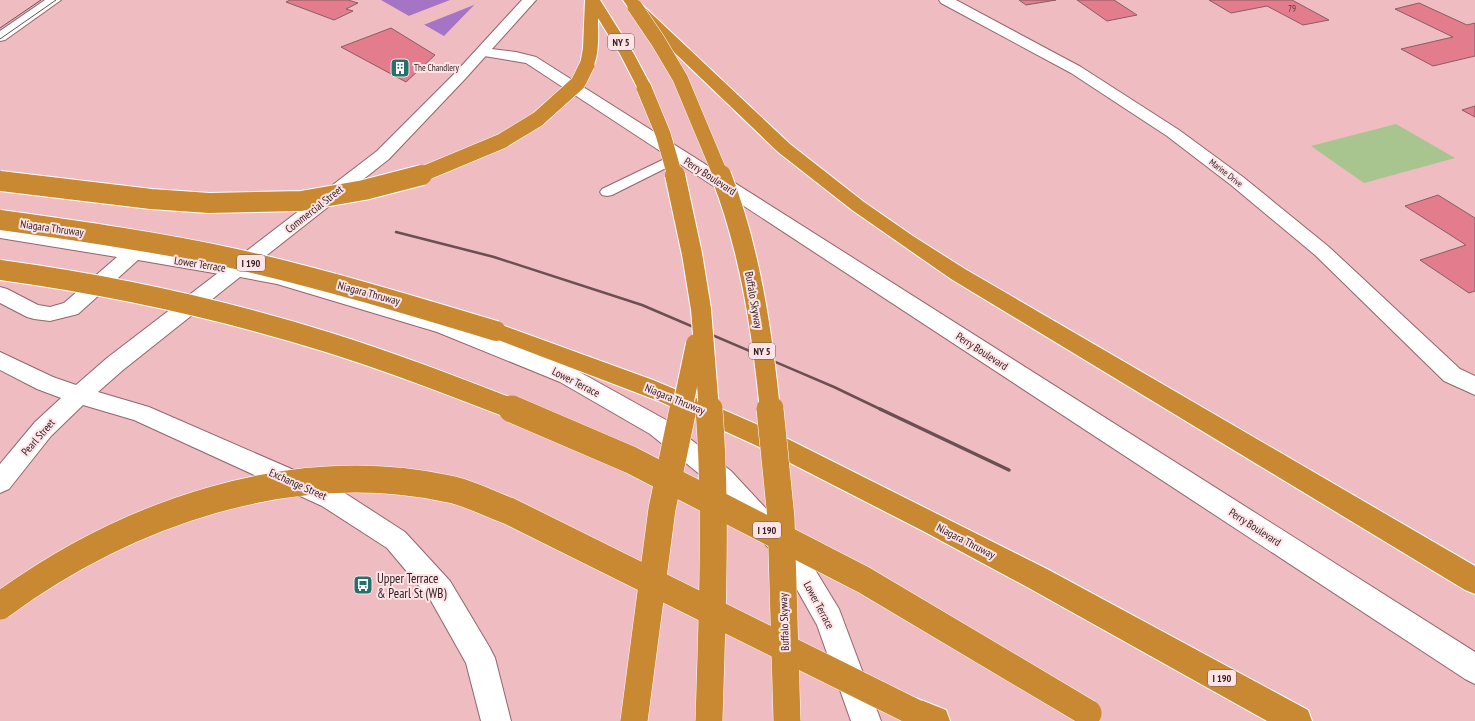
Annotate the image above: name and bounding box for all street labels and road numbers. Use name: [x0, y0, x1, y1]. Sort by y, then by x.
road number: NY 5: [608, 34, 634, 50]
street label: Perry Boulevard: [681, 154, 739, 198]
street label: Marine Drive: [1207, 156, 1246, 189]
street label: Commercial Street: [282, 182, 346, 236]
street label: Niagara Thruway: [19, 217, 85, 239]
street label: Lower Terrace: [173, 253, 227, 275]
road number: I 190: [237, 255, 265, 271]
street label: Buffalo Skyway: [742, 270, 766, 331]
street label: Niagara Thruway: [336, 278, 403, 308]
street label: Perry Boulevard: [953, 329, 1011, 373]
road number: NY 5: [749, 343, 775, 359]
street label: Lower Terrace: [550, 364, 603, 400]
street label: Niagara Thruway: [643, 381, 708, 418]
street label: Pearl Street: [18, 416, 58, 458]
street label: Exchange Street: [267, 465, 329, 503]
street label: Perry Boulevard: [1226, 505, 1284, 549]
street label: Niagara Thruway: [934, 520, 998, 562]
road number: I 190: [753, 522, 781, 538]
street label: Lower Terrace: [801, 579, 838, 632]
street label: Buffalo Skyway: [776, 592, 792, 651]
road number: I 190: [1208, 670, 1236, 686]

